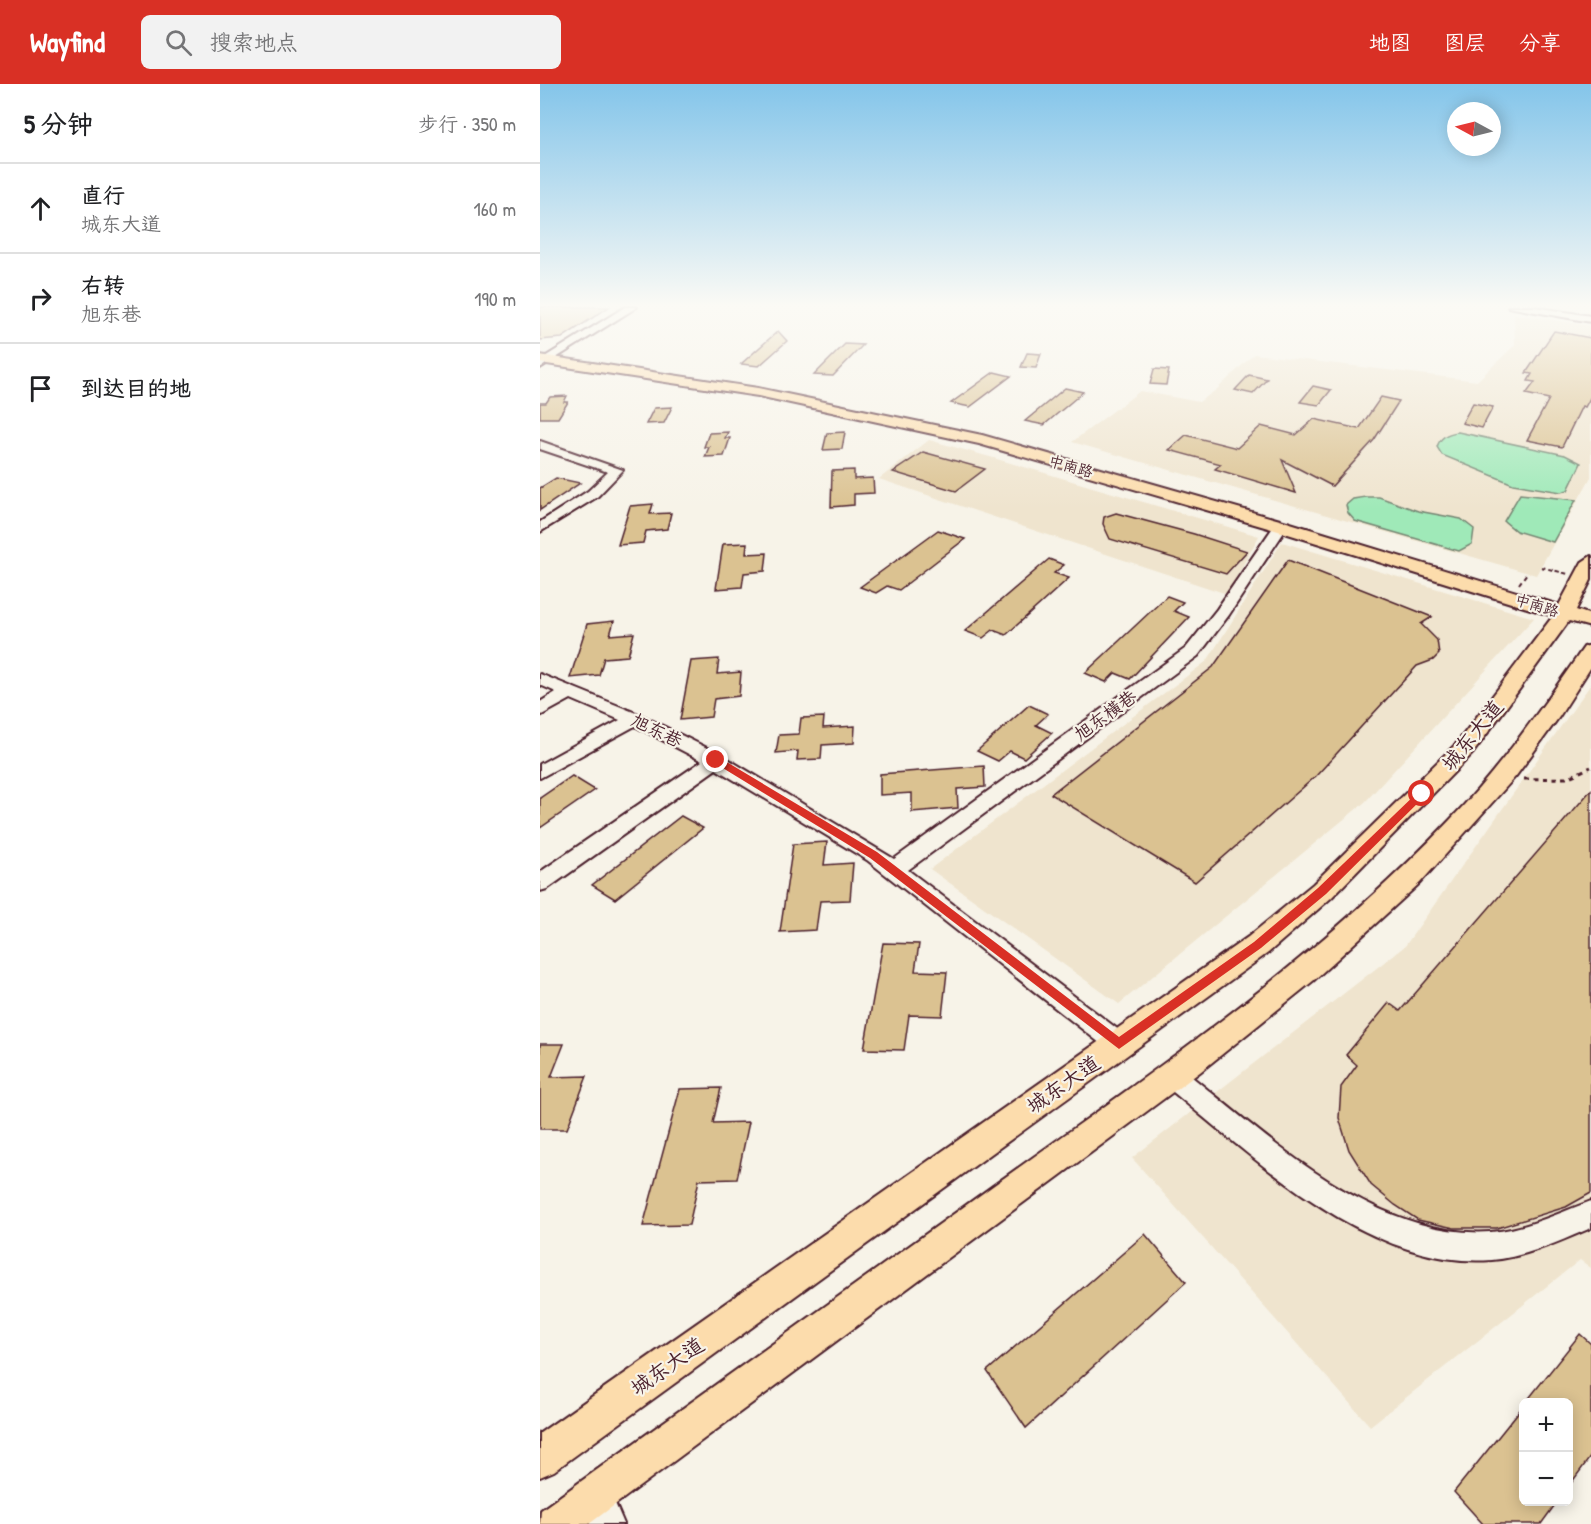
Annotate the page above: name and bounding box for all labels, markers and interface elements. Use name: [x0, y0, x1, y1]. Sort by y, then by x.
search box: [141, 15, 561, 69]
text: Wayfind: [30, 23, 105, 61]
icon: search: [162, 26, 195, 59]
text: 搜索地点: [210, 27, 298, 57]
text: 地图: [1369, 28, 1411, 57]
text: 图层: [1444, 28, 1486, 57]
text: 分享: [1519, 28, 1561, 57]
north arrow: [1447, 102, 1501, 156]
text: 5 分钟: [24, 106, 93, 141]
text: 步行 · 350 m: [418, 110, 516, 137]
text: 直行: [81, 180, 125, 210]
icon: ahead: [24, 192, 57, 225]
text: 160 m: [474, 195, 516, 222]
text: 城东大道: [81, 210, 161, 237]
text: 右转: [81, 270, 125, 300]
icon: right: [24, 282, 57, 315]
text: 190 m: [474, 285, 516, 312]
text: 旭东巷: [81, 300, 141, 327]
icon: arrive: [24, 372, 57, 405]
text: 到达目的地: [81, 373, 191, 403]
street label: 中南路: [1046, 450, 1096, 482]
street label: 中南路: [1512, 588, 1562, 622]
street label: 旭东横巷: [1069, 684, 1141, 746]
street label: 城东大道: [1434, 693, 1510, 777]
street label: 旭东巷: [627, 707, 687, 753]
route end: [702, 746, 728, 772]
route start: [1408, 780, 1434, 806]
street label: 城东大道: [1020, 1048, 1106, 1120]
street label: 城东大道: [624, 1330, 710, 1402]
map controls: [1519, 1398, 1573, 1506]
button: +: [1519, 1398, 1573, 1452]
button: −: [1519, 1452, 1573, 1506]

